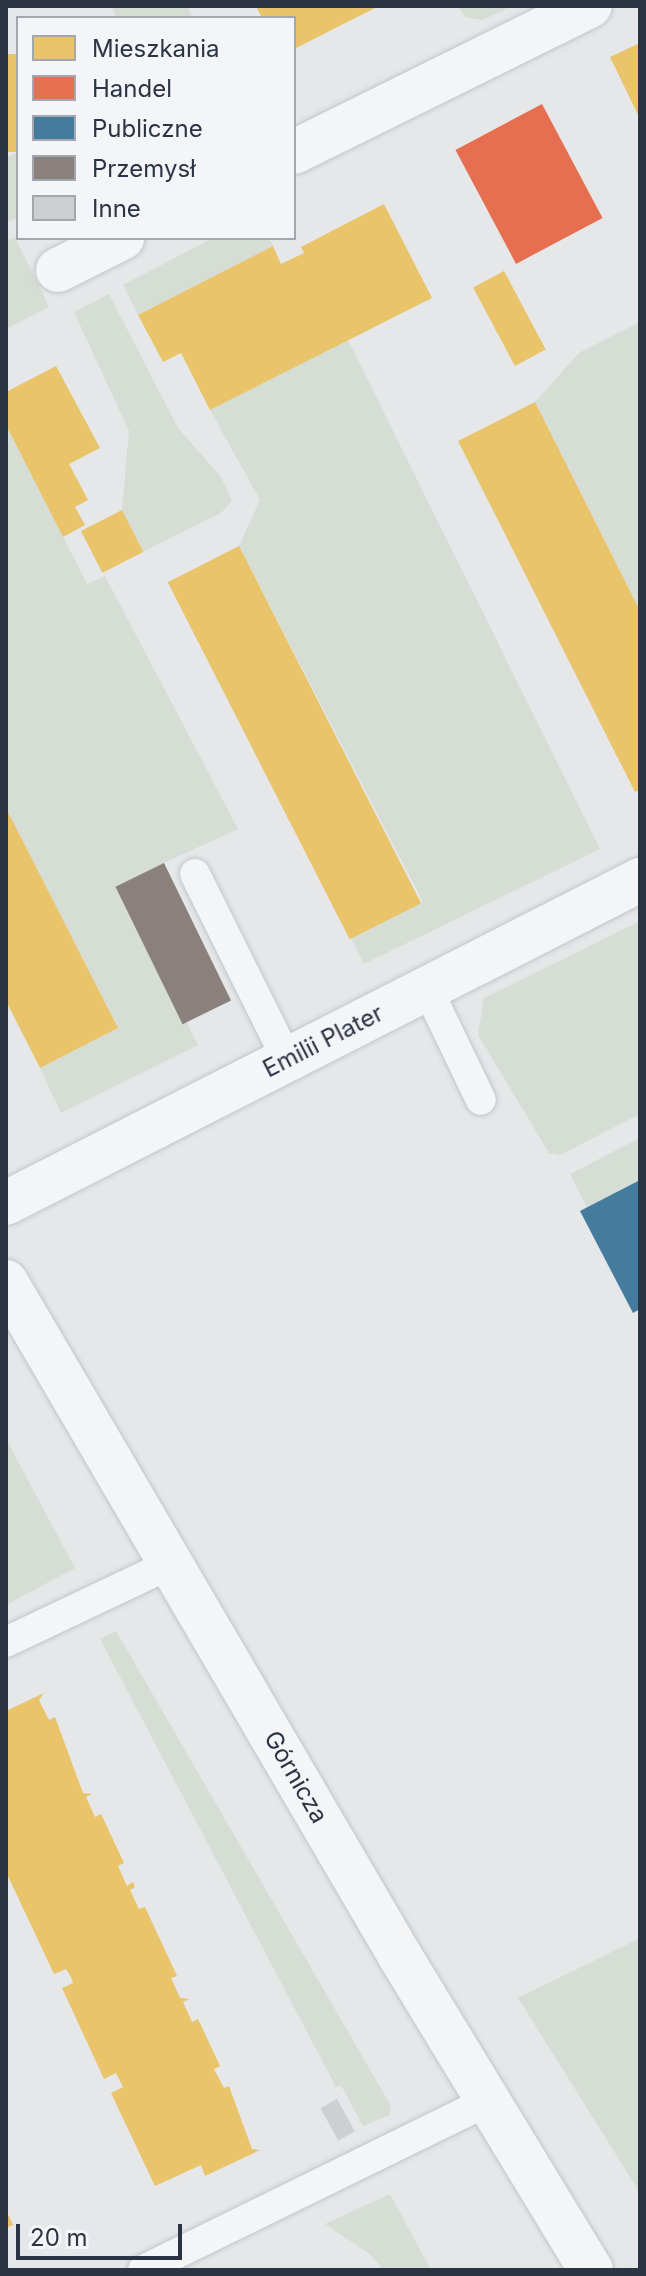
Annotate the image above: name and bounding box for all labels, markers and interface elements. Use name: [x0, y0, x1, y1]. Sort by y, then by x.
legend: [16, 16, 296, 240]
text: Mieszkania: [92, 34, 220, 63]
text: Handel: [92, 74, 172, 103]
text: Publiczne: [92, 114, 203, 143]
text: Przemysł: [92, 154, 196, 183]
text: Inne: [92, 194, 141, 223]
street label: Emilii Plater: [258, 998, 388, 1084]
street label: Górnicza: [258, 1726, 334, 1828]
scale bar: [20, 2208, 186, 2258]
text: 20 m: [30, 2223, 88, 2252]

